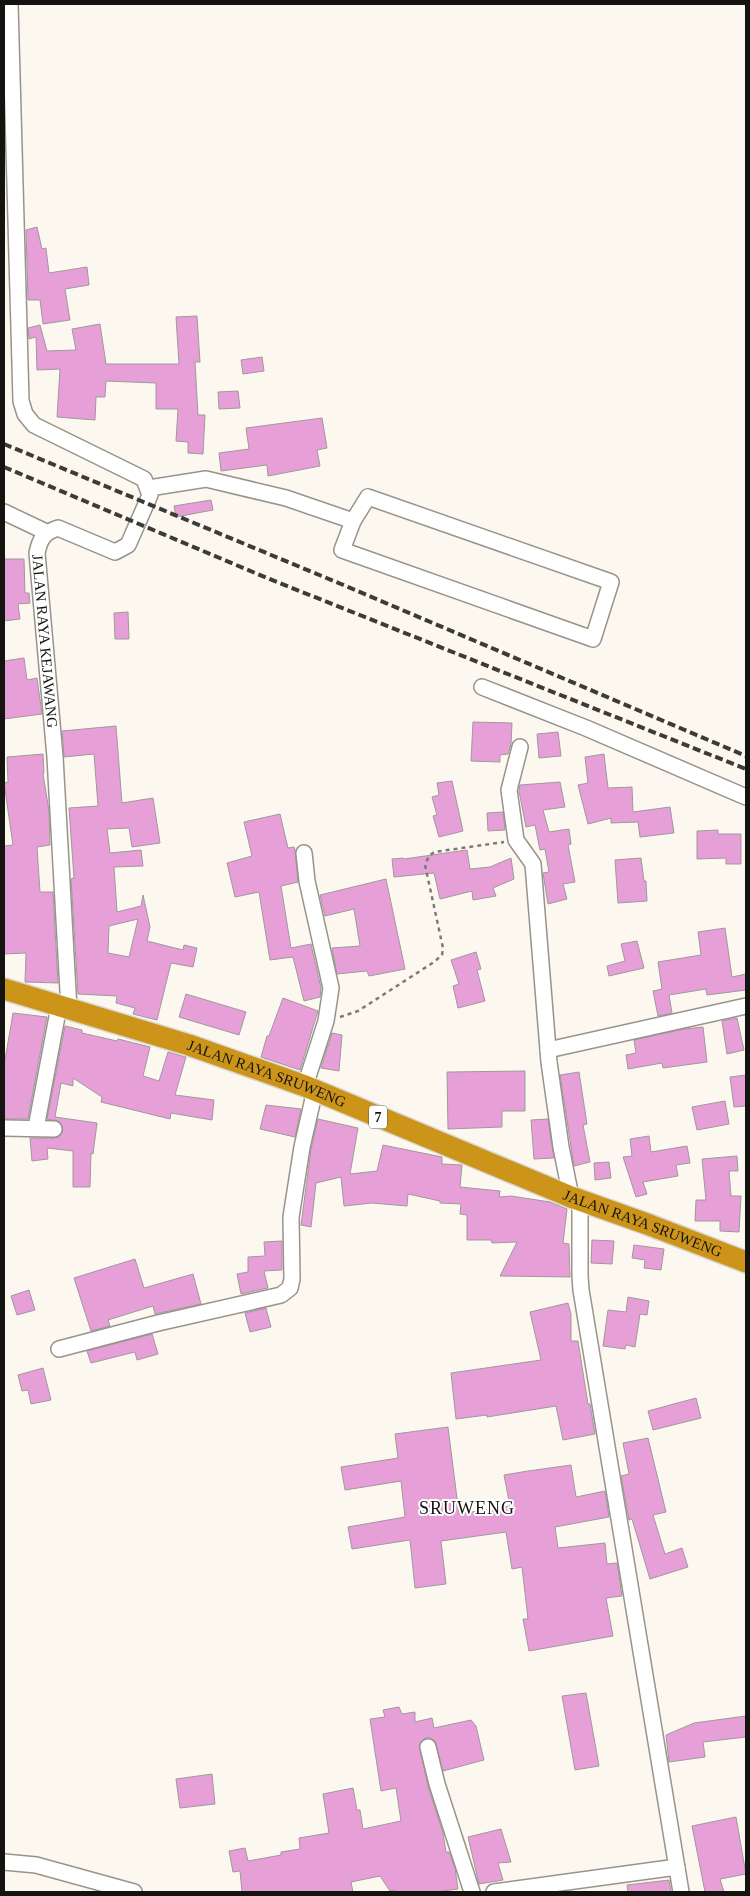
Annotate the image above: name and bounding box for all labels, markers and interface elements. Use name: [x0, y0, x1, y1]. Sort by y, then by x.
street label: JALAN RAYA KEJAWANG: [29, 553, 60, 729]
street label: JALAN RAYA SRUWENG: [185, 1037, 349, 1110]
road number: 7: [369, 1106, 387, 1128]
street label: JALAN RAYA SRUWENG: [561, 1187, 724, 1260]
district label: SRUWENG: [419, 1498, 515, 1518]

